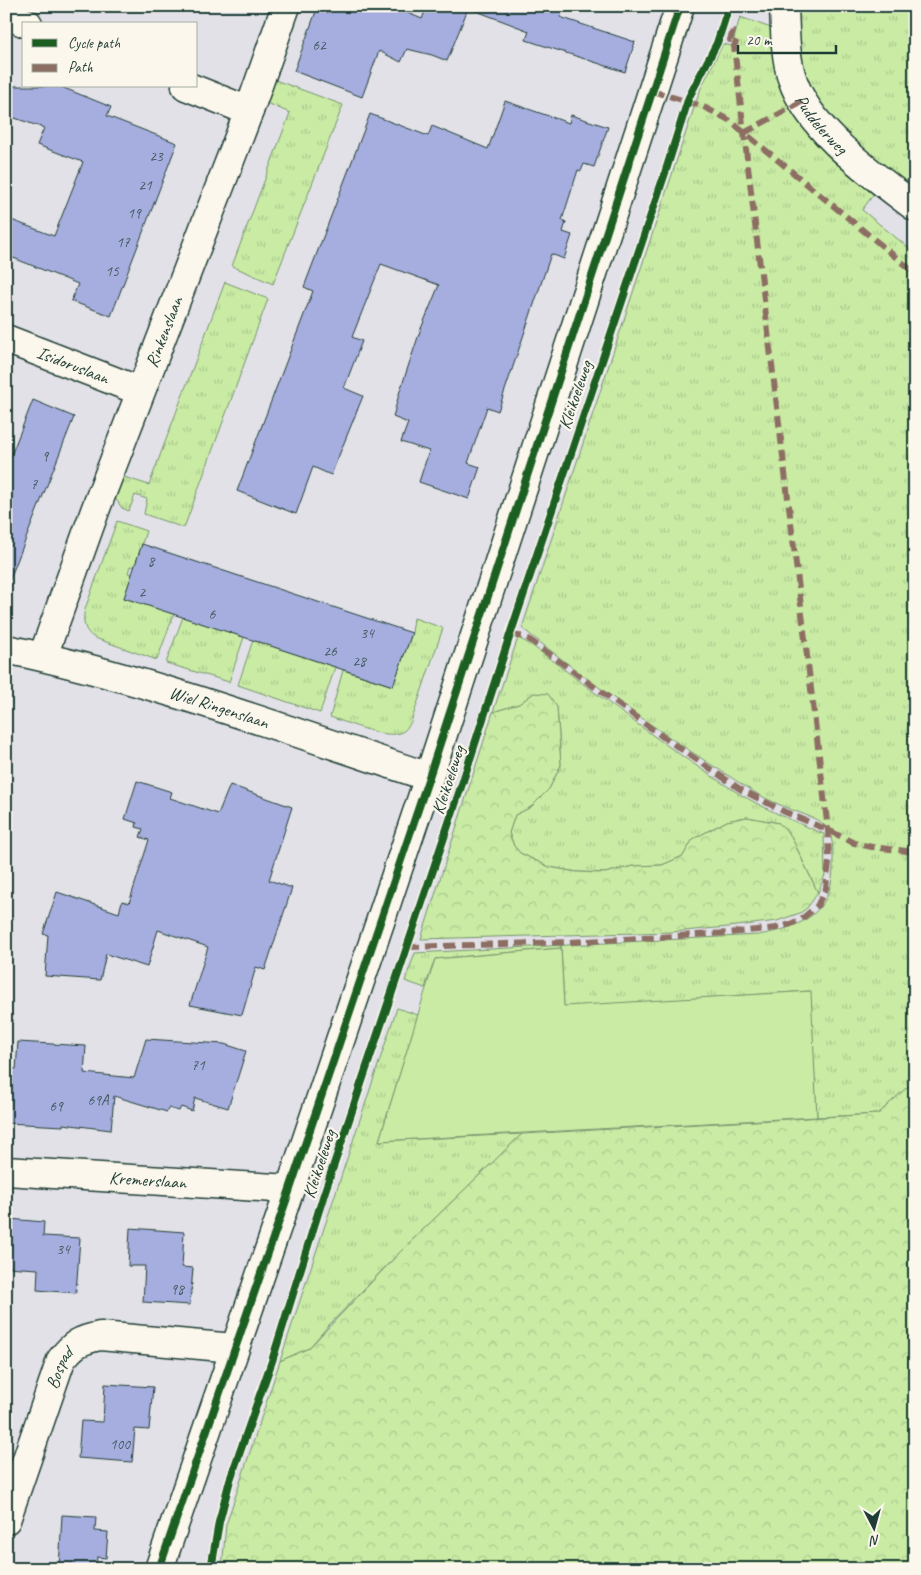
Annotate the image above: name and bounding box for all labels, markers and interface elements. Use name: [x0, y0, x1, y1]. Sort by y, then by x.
legend: [22, 22, 198, 88]
scale bar: [738, 22, 836, 54]
text: 20 m: [746, 31, 773, 50]
text: Cycle path: [68, 34, 120, 53]
house number: 62: [312, 36, 327, 55]
text: Path: [68, 58, 94, 77]
street label: Puddelerweg: [790, 91, 853, 160]
house number: 23: [149, 147, 164, 166]
house number: 21: [138, 176, 153, 195]
house number: 19: [127, 204, 142, 223]
house number: 17: [116, 233, 131, 252]
house number: 15: [105, 262, 120, 281]
street label: Rinkenslaan: [140, 292, 188, 370]
street label: Isidoruslaan: [34, 341, 113, 389]
street label: Kleikoeleweg: [553, 357, 597, 432]
house number: 9: [42, 447, 50, 466]
house number: 7: [31, 475, 39, 494]
house number: 8: [148, 552, 156, 571]
house number: 2: [139, 583, 147, 602]
house number: 6: [209, 605, 217, 624]
house number: 34: [360, 624, 375, 643]
house number: 26: [323, 642, 338, 661]
house number: 28: [352, 652, 367, 671]
street label: Wiel Ringenslaan: [167, 681, 272, 734]
street label: Kleikoeleweg: [427, 741, 470, 817]
house number: 71: [191, 1056, 206, 1075]
house number: 69A: [87, 1091, 110, 1110]
house number: 69: [49, 1097, 64, 1116]
street label: Kleikoeleweg: [298, 1125, 341, 1201]
street label: Kremerslaan: [108, 1167, 188, 1193]
house number: 34: [56, 1240, 71, 1259]
house number: 98: [170, 1280, 185, 1299]
street label: Bospad: [41, 1340, 80, 1392]
house number: 100: [110, 1435, 131, 1454]
north arrow: [848, 1502, 898, 1552]
text: N: [868, 1532, 881, 1550]

